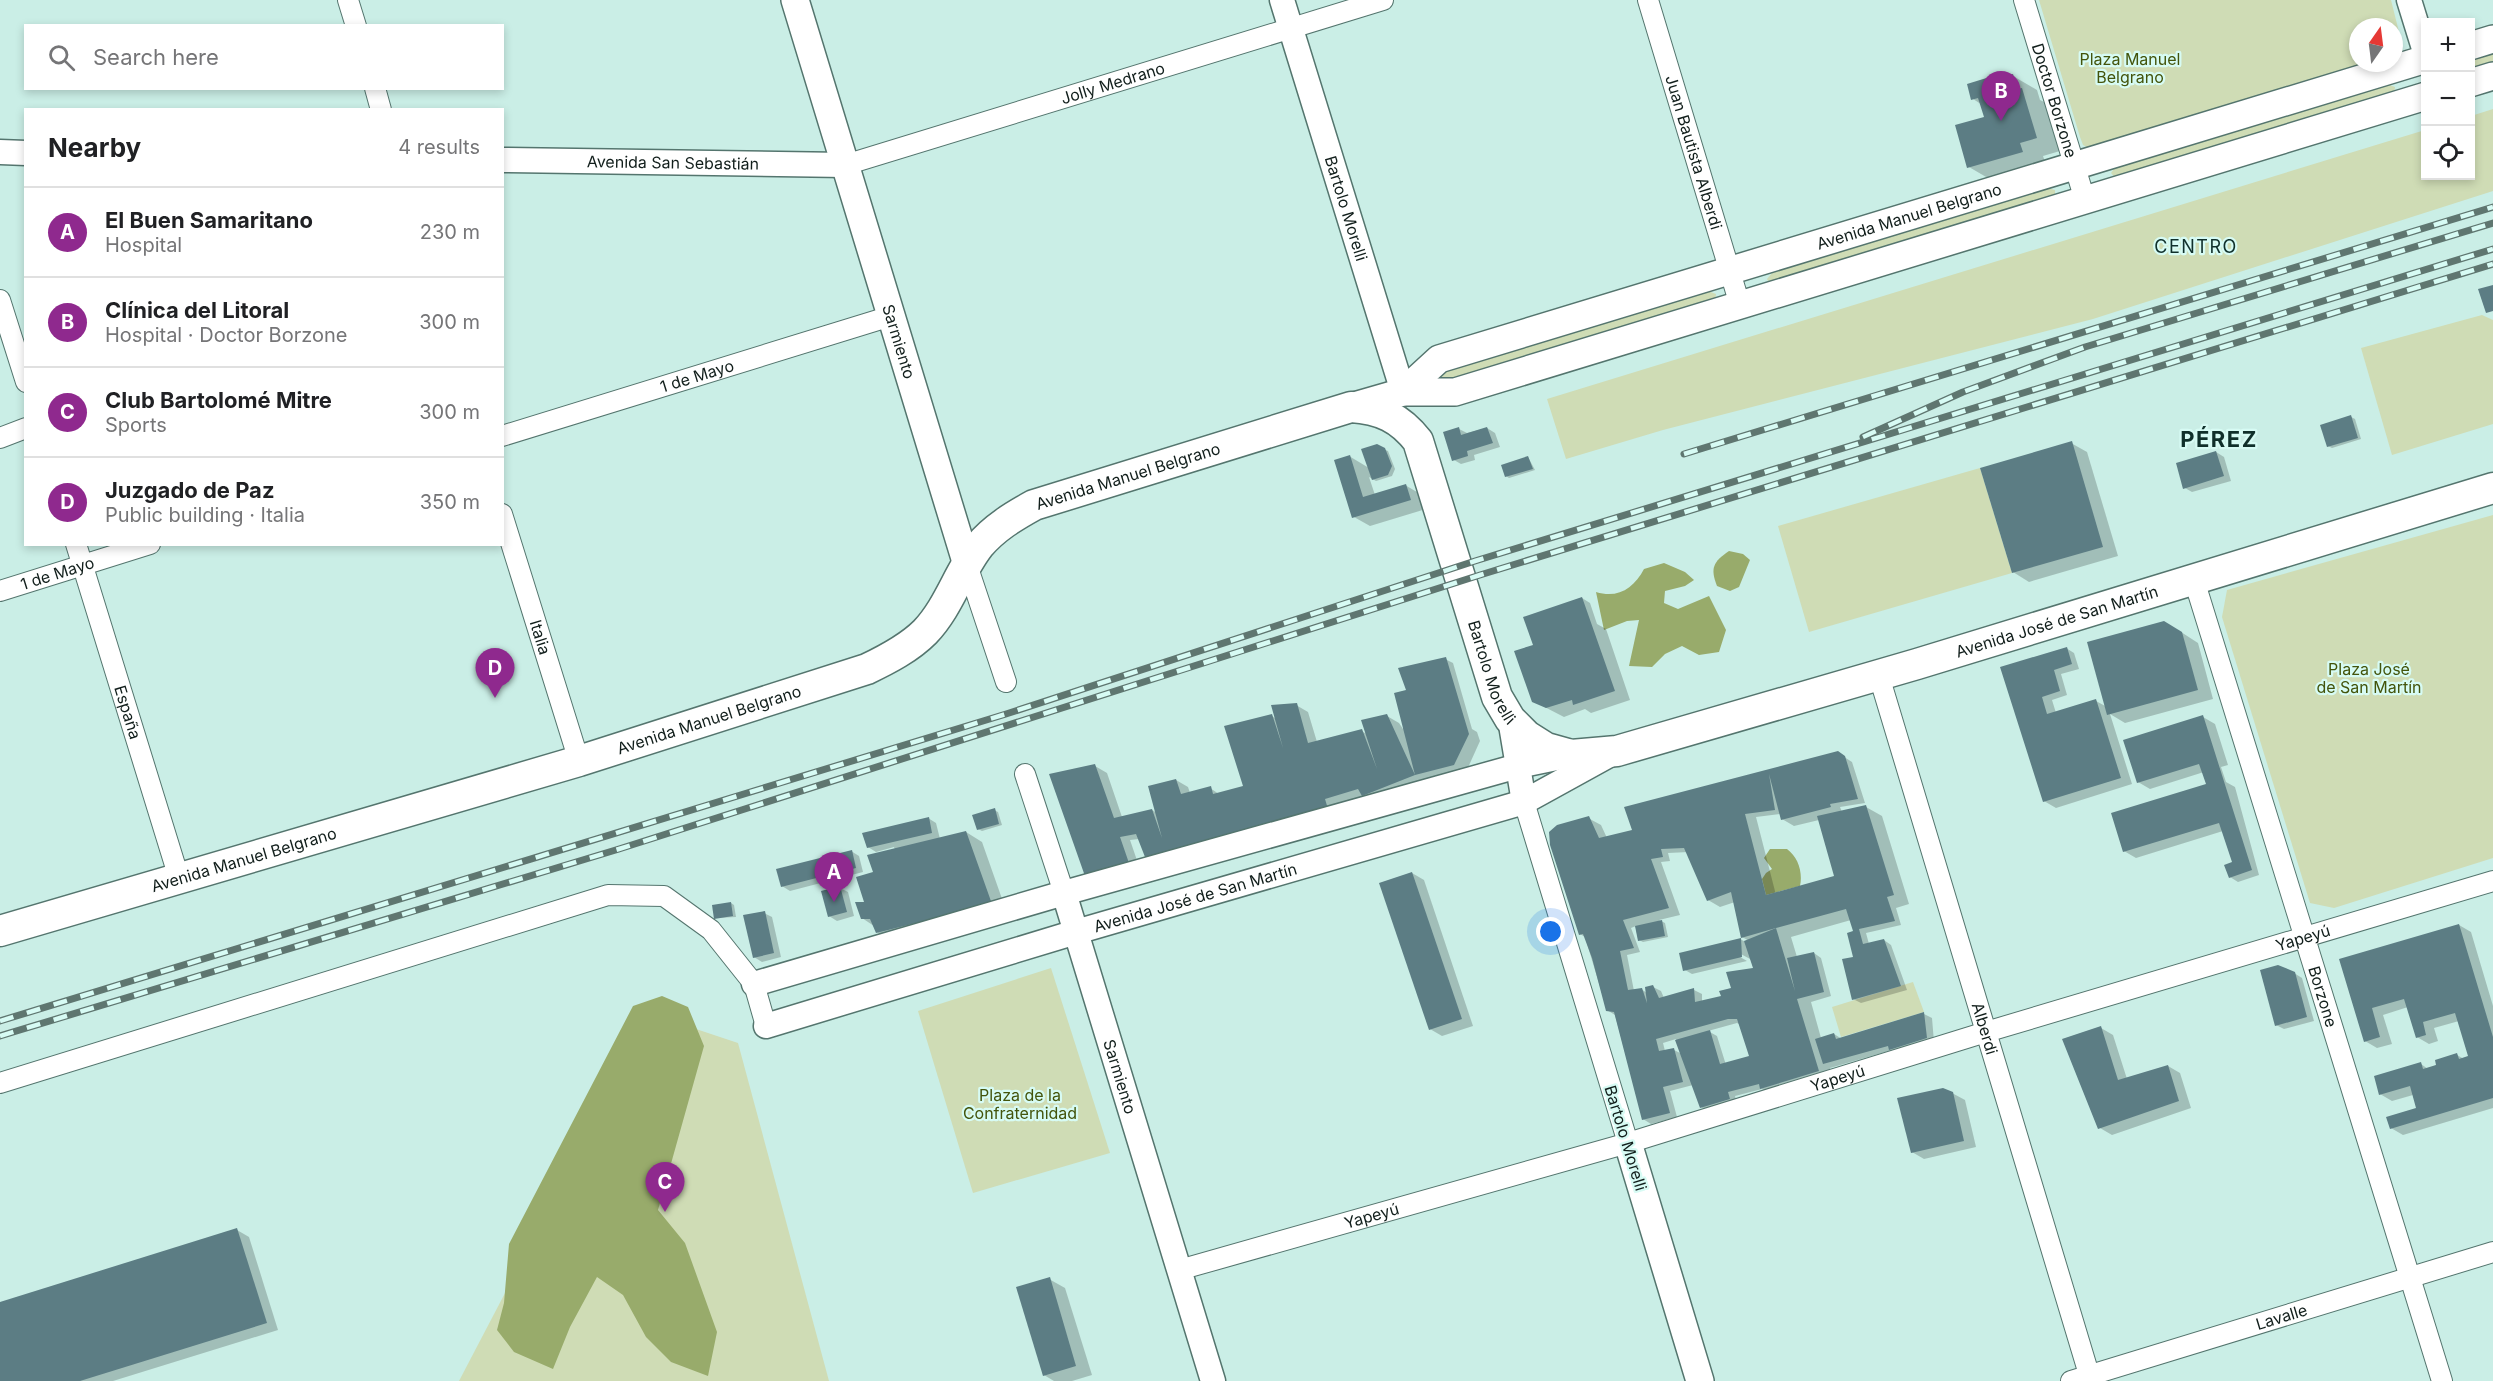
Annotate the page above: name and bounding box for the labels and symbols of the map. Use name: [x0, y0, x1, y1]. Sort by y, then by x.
north arrow: [2349, 18, 2403, 72]
street label: Doctor Borzone: [2028, 41, 2081, 160]
park label: Plaza Manuel Belgrano: [2080, 49, 2180, 87]
street label: Jolly Medrano: [1058, 58, 1167, 108]
pin: B: [1982, 72, 2020, 121]
street label: Juan Bautista Alberdi: [1661, 73, 1727, 232]
street label: Avenida San Sebastián: [587, 151, 759, 174]
street label: Bartolo Morelli: [1321, 153, 1372, 263]
street label: Avenida Manuel Belgrano: [1814, 179, 2004, 254]
district label: CENTRO: [2154, 236, 2238, 257]
street label: Sarmiento: [878, 302, 920, 381]
street label: 1 de Mayo: [658, 355, 736, 397]
district label: PÉREZ: [2180, 426, 2258, 452]
street label: Avenida Manuel Belgrano: [1033, 438, 1223, 514]
street label: 1 de Mayo: [18, 552, 97, 594]
street label: Avenida José de San Martín: [1953, 581, 2160, 662]
street label: Italia: [526, 617, 555, 657]
street label: Bartolo Morelli: [1464, 618, 1520, 729]
pin: D: [476, 648, 514, 698]
park label: Plaza José de San Martín: [2316, 659, 2422, 697]
street label: Avenida Manuel Belgrano: [615, 681, 804, 758]
street label: España: [110, 683, 146, 742]
street label: Avenida Manuel Belgrano: [149, 823, 339, 896]
pin: A: [814, 852, 854, 902]
street label: Avenida José de San Martín: [1091, 858, 1299, 936]
your location: [1536, 917, 1565, 946]
street label: Yapeyú: [2273, 920, 2333, 955]
street label: Borzone: [2304, 963, 2342, 1030]
street label: Alberdi: [1968, 1000, 2002, 1057]
street label: Sarmiento: [1099, 1037, 1141, 1116]
street label: Yapeyú: [1808, 1060, 1867, 1096]
street label: Bartolo Morelli: [1600, 1083, 1652, 1193]
park label: Plaza de la Confraternidad: [963, 1085, 1077, 1123]
pin: C: [646, 1162, 684, 1212]
street label: Yapeyú: [1342, 1198, 1401, 1233]
street label: Lavalle: [2253, 1299, 2310, 1334]

